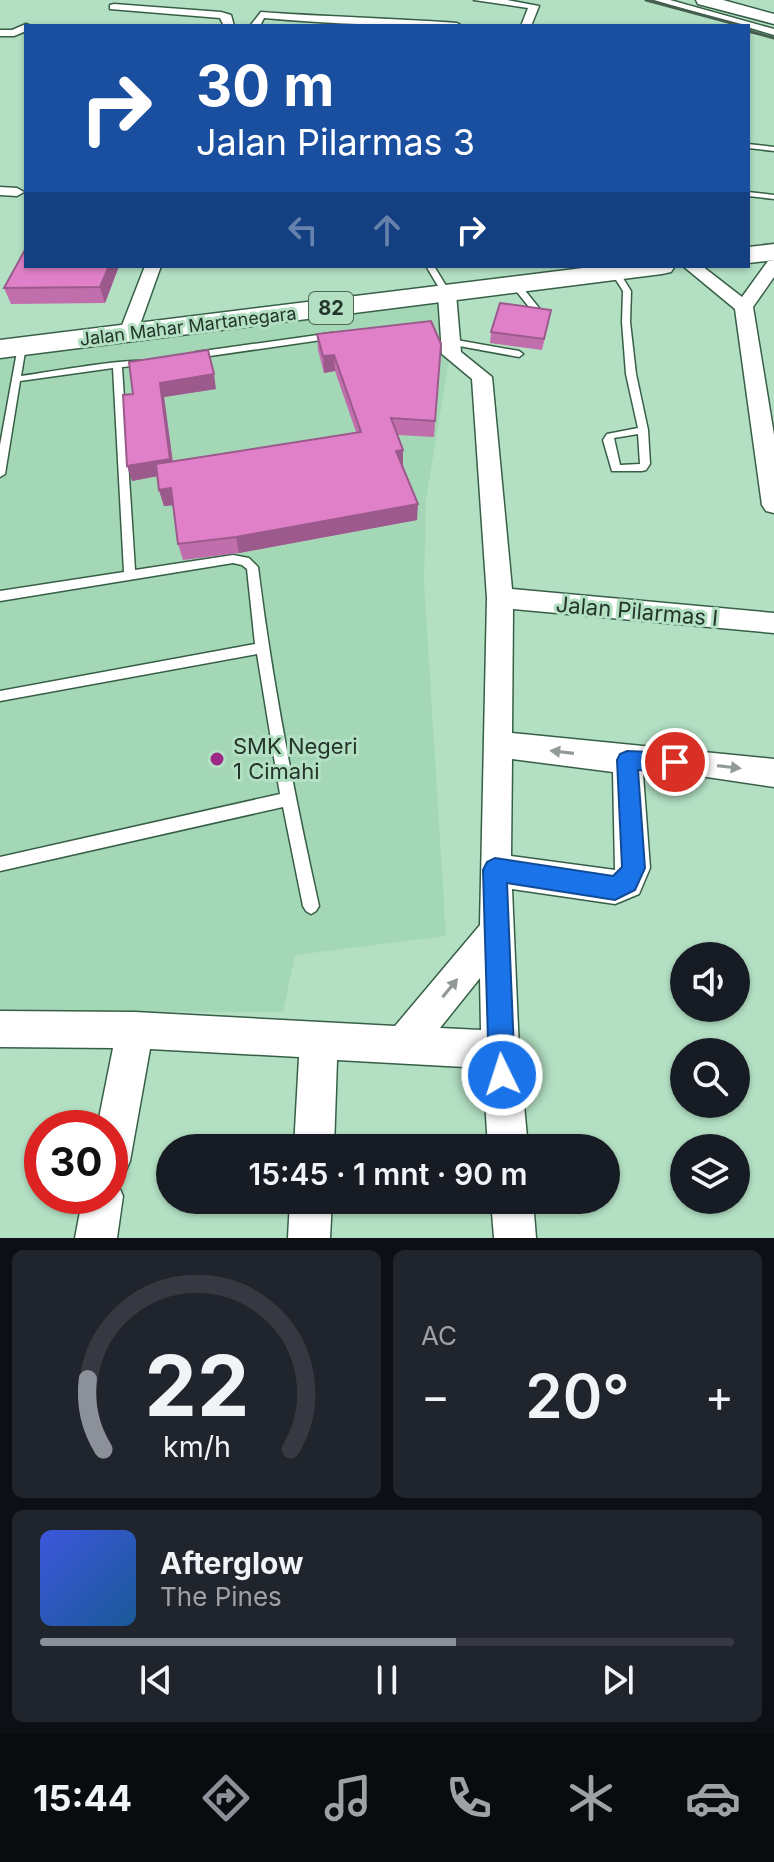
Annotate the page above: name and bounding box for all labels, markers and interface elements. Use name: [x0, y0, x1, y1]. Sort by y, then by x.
text: 30 m: [196, 52, 334, 120]
icon: right: [64, 56, 168, 160]
text: Jalan Pilarmas 3: [196, 120, 475, 164]
icon: left: [281, 208, 325, 252]
icon: ahead: [365, 208, 409, 252]
icon: right: [449, 208, 493, 252]
road number: 82: [309, 292, 353, 324]
street label: Jalan Mahar Martanegara: [78, 302, 298, 350]
street label: Jalan Pilarmas I: [555, 591, 719, 631]
pin: [641, 728, 709, 796]
place label: SMK Negeri 1 Cimahi: [233, 733, 358, 784]
icon: arrive: [653, 740, 697, 784]
one-way arrow: [549, 745, 574, 758]
marker: SMK Negeri 1 Cimahi: [208, 750, 226, 768]
one-way arrow: [716, 761, 741, 774]
map controls: [670, 942, 750, 1214]
button: sound: [670, 942, 750, 1022]
one-way arrow: [441, 978, 458, 998]
position arrow: [460, 1033, 544, 1117]
button: search: [670, 1038, 750, 1118]
speed limit sign: 30: [24, 1110, 128, 1214]
button: layers: [670, 1134, 750, 1214]
text: 15:45 · 1 mnt · 90 m: [248, 1156, 528, 1192]
text: AC: [421, 1320, 457, 1351]
text: 22: [144, 1335, 249, 1436]
text: 20°: [525, 1360, 630, 1432]
text: −: [421, 1369, 450, 1423]
text: +: [705, 1369, 734, 1423]
text: km/h: [163, 1429, 230, 1464]
text: Afterglow: [160, 1545, 304, 1581]
text: The Pines: [160, 1581, 282, 1612]
icon: previous: [134, 1658, 178, 1702]
icon: pause: [365, 1658, 409, 1702]
icon: next: [596, 1658, 640, 1702]
icon: directions: [198, 1770, 254, 1826]
icon: music: [320, 1770, 376, 1826]
icon: phone: [441, 1770, 497, 1826]
icon: climate: [563, 1770, 619, 1826]
icon: car: [685, 1770, 741, 1826]
text: 15:44: [33, 1776, 132, 1820]

